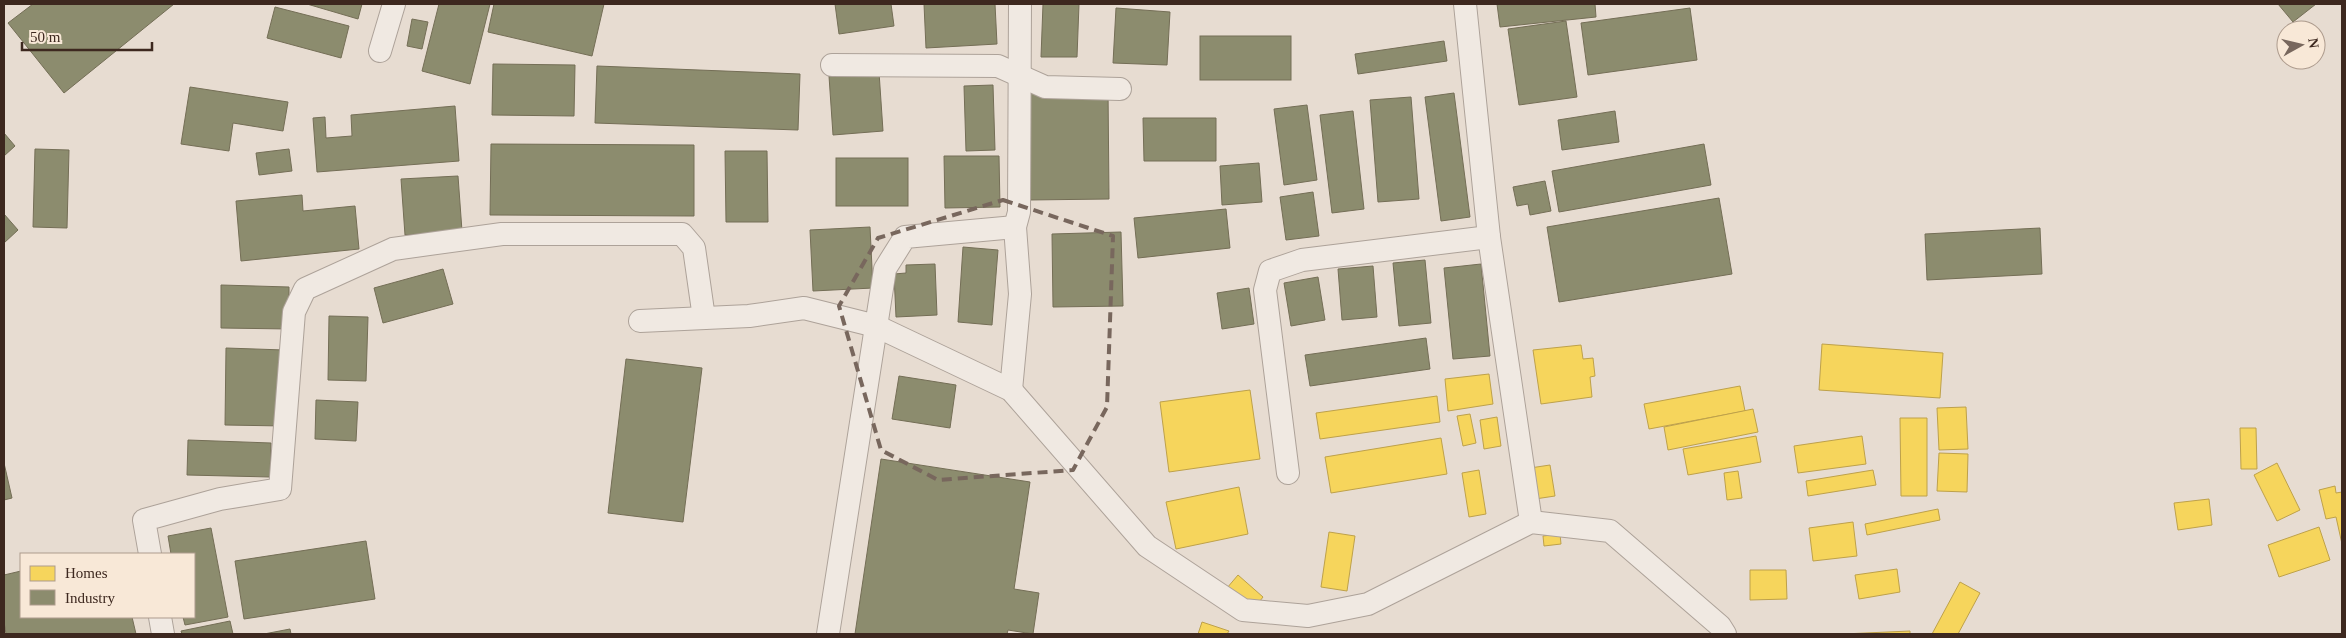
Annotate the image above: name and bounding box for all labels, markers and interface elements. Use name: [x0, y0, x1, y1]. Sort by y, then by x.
scale bar: [22, 20, 152, 52]
north arrow: [2276, 20, 2326, 70]
text: 50 m: [30, 29, 61, 45]
text: N: [2305, 37, 2322, 49]
legend: [20, 553, 195, 618]
text: Homes: [65, 565, 108, 581]
text: Industry: [65, 590, 115, 606]

